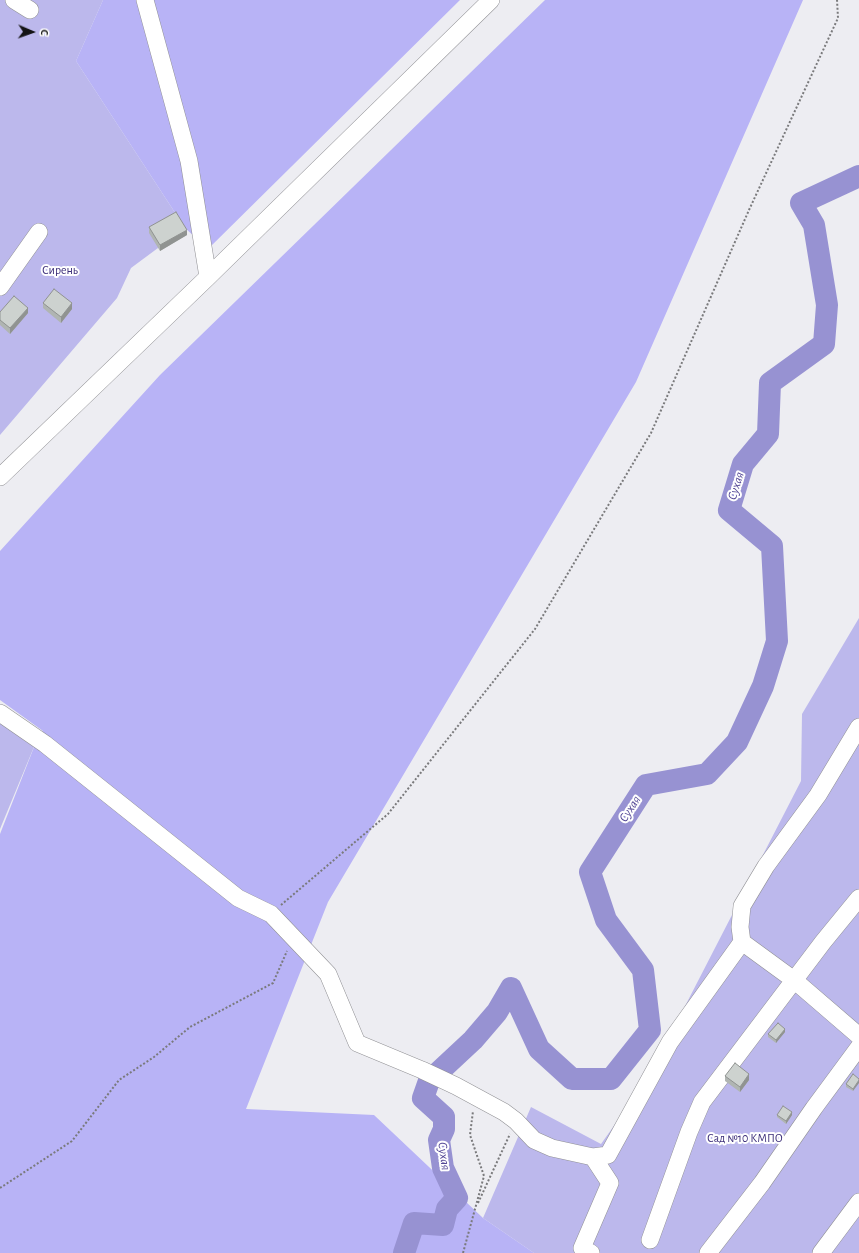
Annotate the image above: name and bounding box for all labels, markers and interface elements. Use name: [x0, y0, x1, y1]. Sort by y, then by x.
north arrow: [12, 12, 52, 52]
text: С: [39, 29, 50, 36]
park label: Сирень: [42, 263, 78, 277]
water label: Сухая: [724, 470, 748, 502]
water label: Сухая: [616, 793, 644, 825]
park label: Сад №10 КМПО: [707, 1131, 783, 1145]
water label: Сухая: [434, 1141, 454, 1171]

